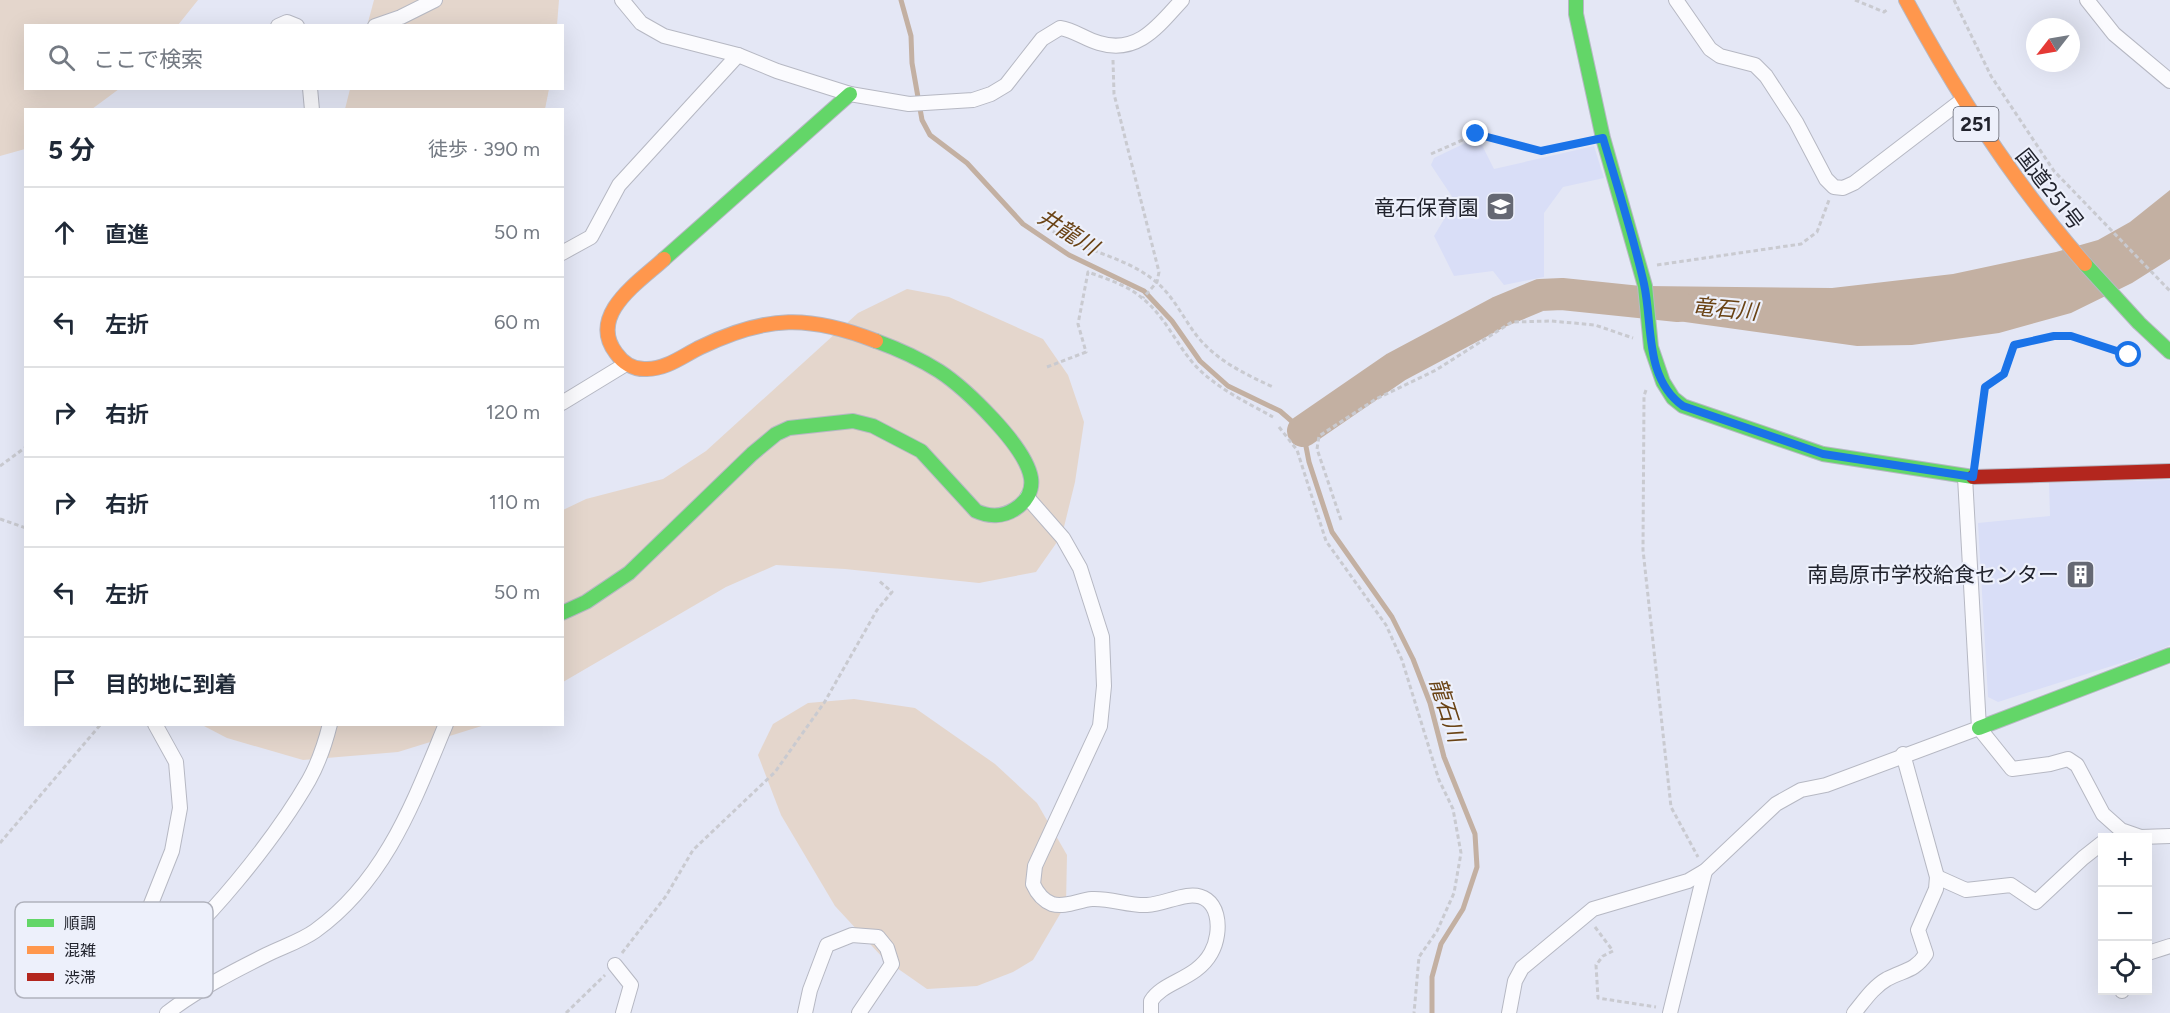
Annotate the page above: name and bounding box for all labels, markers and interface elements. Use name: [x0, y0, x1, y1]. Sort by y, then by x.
north arrow: [2026, 18, 2080, 72]
search box: [24, 24, 564, 90]
icon: search: [45, 41, 78, 74]
text: ここで検索: [93, 46, 203, 73]
road number: 251: [1954, 107, 1998, 141]
route end: [1462, 120, 1488, 146]
text: 5 分: [48, 134, 95, 166]
text: 徒歩 · 390 m: [428, 137, 540, 161]
street label: 国道251号: [2011, 144, 2089, 234]
school or university icon: 竜石保育園: [1484, 191, 1516, 223]
place label: 竜石保育園: [1374, 195, 1479, 220]
water label: 井龍川: [1033, 203, 1105, 262]
icon: ahead: [48, 216, 81, 249]
text: 50 m: [494, 220, 540, 244]
text: 直進: [105, 221, 149, 248]
water label: 竜石川: [1691, 293, 1761, 325]
icon: left: [48, 306, 81, 339]
text: 60 m: [494, 310, 540, 334]
text: 左折: [105, 311, 149, 338]
route start: [2115, 341, 2141, 367]
icon: right: [48, 396, 81, 429]
text: 120 m: [486, 400, 540, 424]
text: 右折: [105, 401, 149, 428]
icon: right: [48, 486, 81, 519]
text: 110 m: [489, 490, 540, 514]
text: 右折: [105, 491, 149, 518]
building icon: 南島原市学校給食センター: [2064, 558, 2096, 590]
place label: 南島原市学校給食センター: [1807, 562, 2059, 587]
icon: left: [48, 576, 81, 609]
text: 50 m: [494, 580, 540, 604]
text: 左折: [105, 581, 149, 608]
icon: arrive: [48, 666, 81, 699]
text: 目的地に到着: [105, 671, 237, 698]
water label: 龍石川: [1424, 674, 1471, 747]
map controls: [2098, 833, 2152, 995]
button: +: [2098, 833, 2152, 887]
button: −: [2098, 887, 2152, 941]
legend: [15, 902, 213, 998]
text: 順調: [64, 914, 96, 933]
text: 混雑: [64, 941, 96, 960]
button: locate: [2098, 941, 2152, 995]
text: 渋滞: [64, 968, 96, 987]

